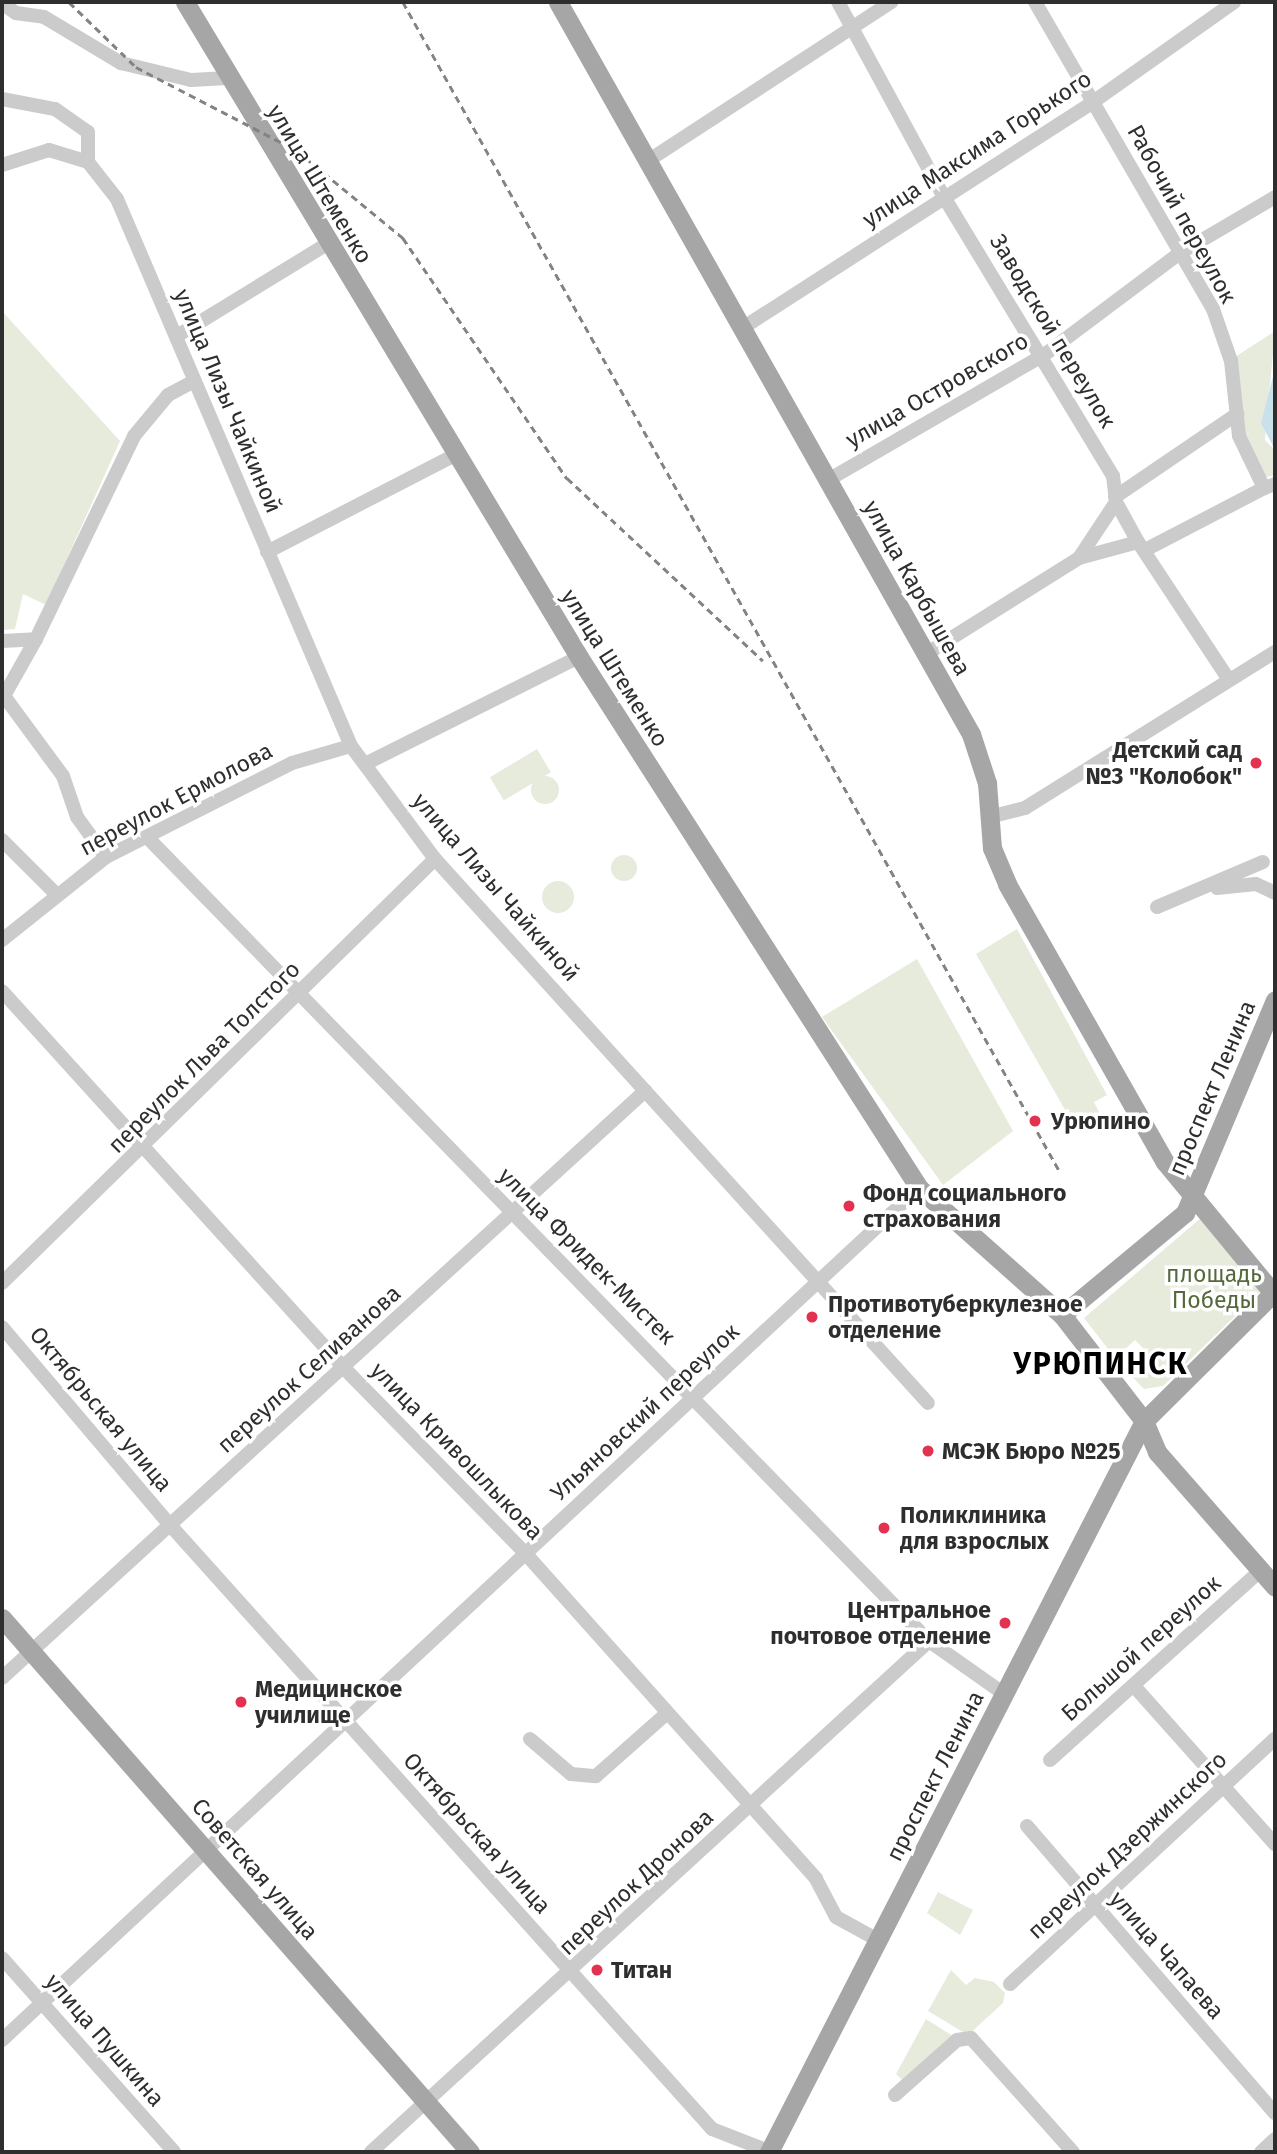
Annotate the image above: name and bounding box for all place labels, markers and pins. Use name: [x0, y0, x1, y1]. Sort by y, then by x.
place label: Детский сад №3 "Колобок": [1085, 736, 1242, 790]
marker: Детский сад №3 "Колобок": [1248, 755, 1264, 771]
place label: Урюпино: [1051, 1107, 1150, 1135]
marker: Урюпино: [1025, 1111, 1045, 1131]
place label: Фонд социального страхования: [863, 1179, 1066, 1233]
marker: Фонд социального страхования: [841, 1198, 857, 1214]
place label: Противотуберкулезное отделение: [828, 1290, 1083, 1344]
marker: Противотуберкулезное отделение: [802, 1307, 822, 1327]
place label: МСЭК Бюро №25: [942, 1437, 1120, 1465]
marker: МСЭК Бюро №25: [920, 1443, 936, 1459]
place label: Поликлиника для взрослых: [900, 1501, 1049, 1555]
marker: Поликлиника для взрослых: [874, 1518, 894, 1538]
place label: Центральное почтовое отделение: [770, 1596, 991, 1650]
marker: Центральное почтовое отделение: [997, 1615, 1013, 1631]
place label: Медицинское училище: [255, 1675, 402, 1729]
marker: Медицинское училище: [233, 1694, 249, 1710]
place label: Титан: [611, 1956, 672, 1984]
marker: Титан: [589, 1962, 605, 1978]

